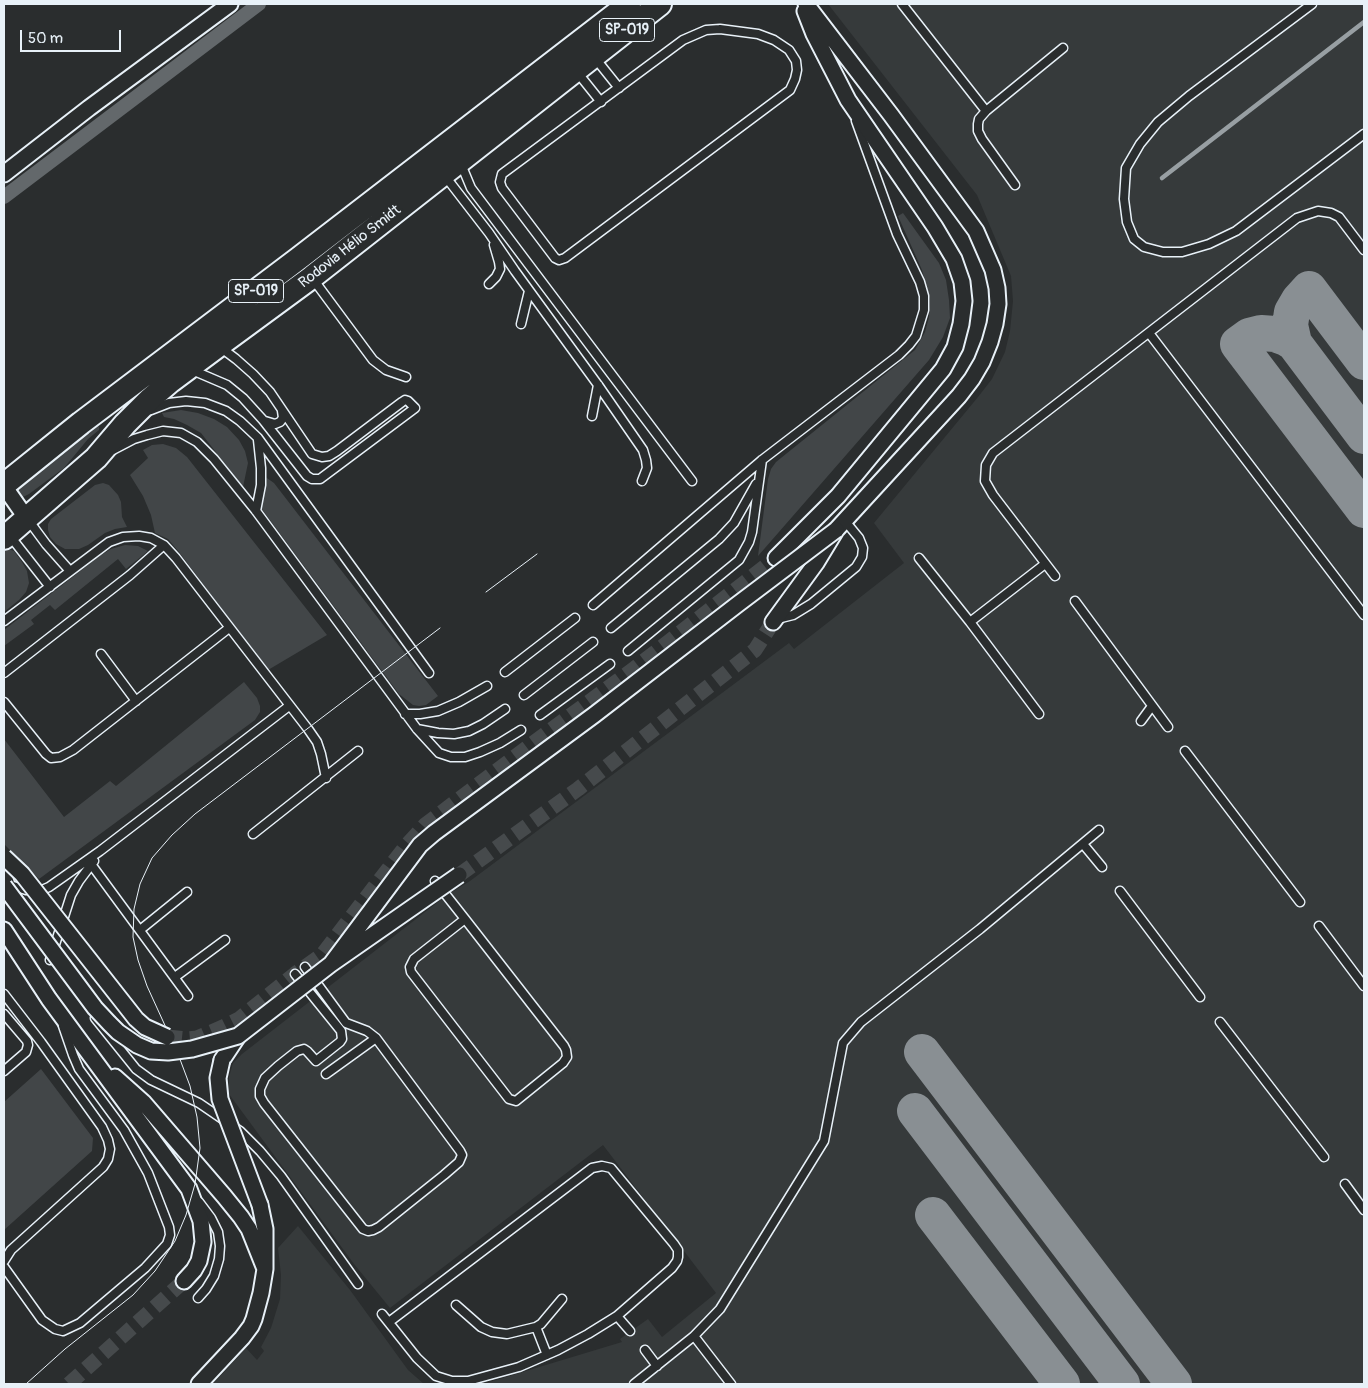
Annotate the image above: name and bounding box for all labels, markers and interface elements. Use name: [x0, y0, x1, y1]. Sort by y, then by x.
road number: SP-019: [600, 18, 654, 42]
scale bar: [22, 20, 124, 52]
text: 50 m: [28, 29, 63, 48]
street label: Rodovia Hélio Smidt: [295, 202, 405, 292]
road number: SP-019: [228, 280, 284, 302]

